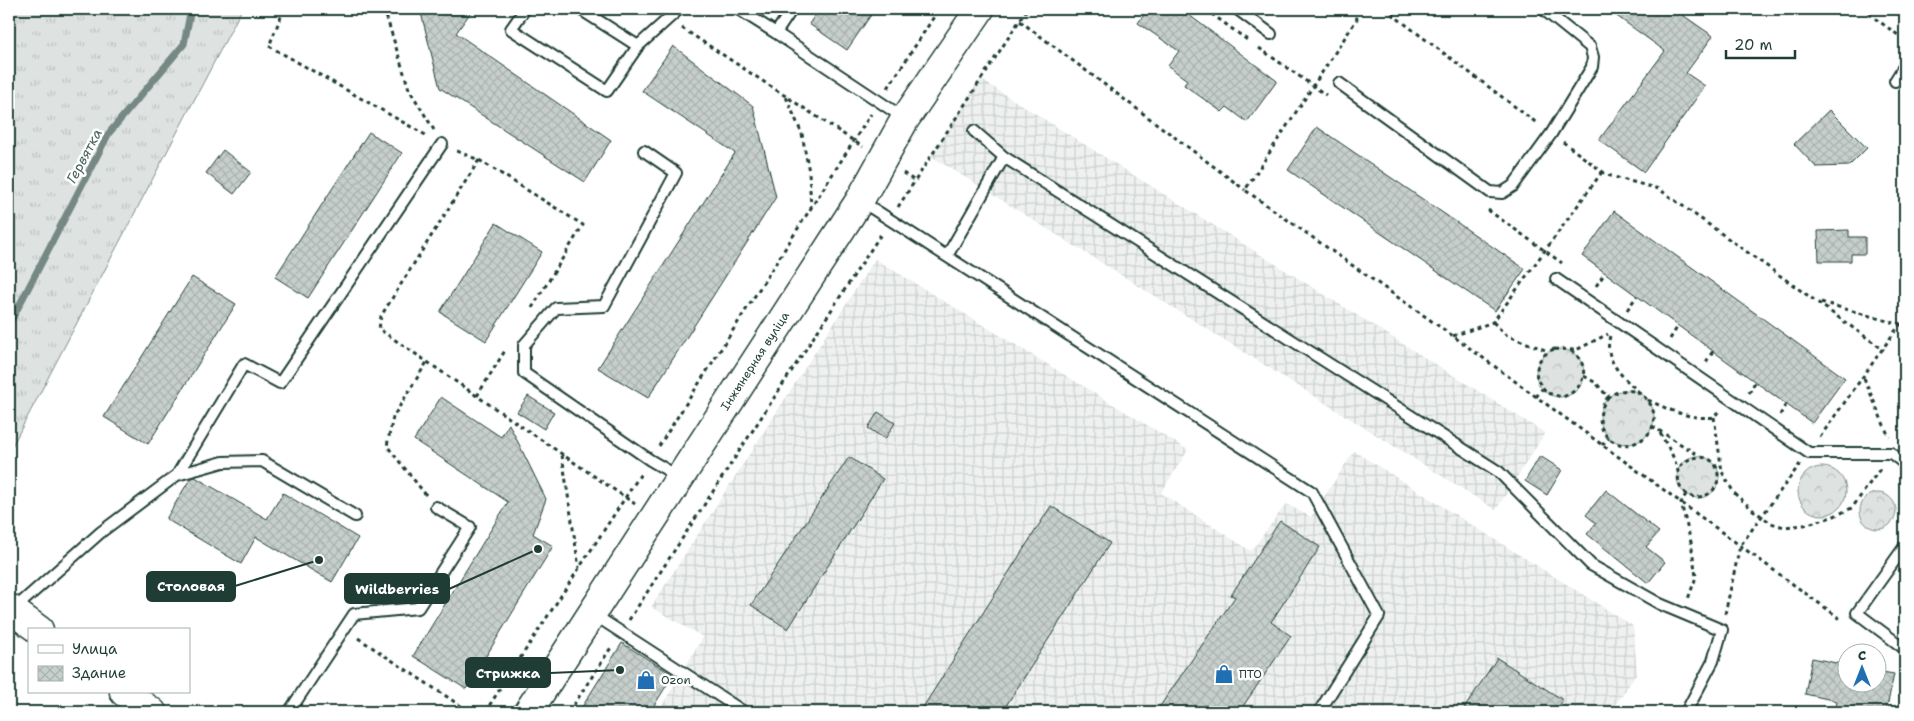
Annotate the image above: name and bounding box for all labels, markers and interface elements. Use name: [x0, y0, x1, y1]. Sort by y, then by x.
scale bar: [1726, 28, 1795, 60]
text: 20 m: [1734, 35, 1773, 55]
water label: Гервятка: [62, 126, 106, 186]
street label: Інжынерная вуліца: [717, 308, 793, 414]
callout: Столовая: [147, 572, 235, 601]
callout: Wildberries: [345, 574, 449, 603]
text: Столовая: [157, 577, 225, 595]
text: Wildberries: [355, 580, 439, 598]
legend: [28, 628, 190, 694]
text: Улица: [72, 639, 118, 659]
north arrow: [1836, 644, 1886, 694]
text: С: [1858, 646, 1866, 664]
callout: Стрижка: [466, 658, 550, 687]
text: Здание: [72, 663, 126, 683]
shop icon: ПТО: [1213, 663, 1235, 685]
text: Стрижка: [476, 664, 541, 682]
place label: ПТО: [1239, 666, 1262, 682]
shop icon: Ozon: [635, 669, 657, 691]
place label: Ozon: [661, 672, 691, 688]

